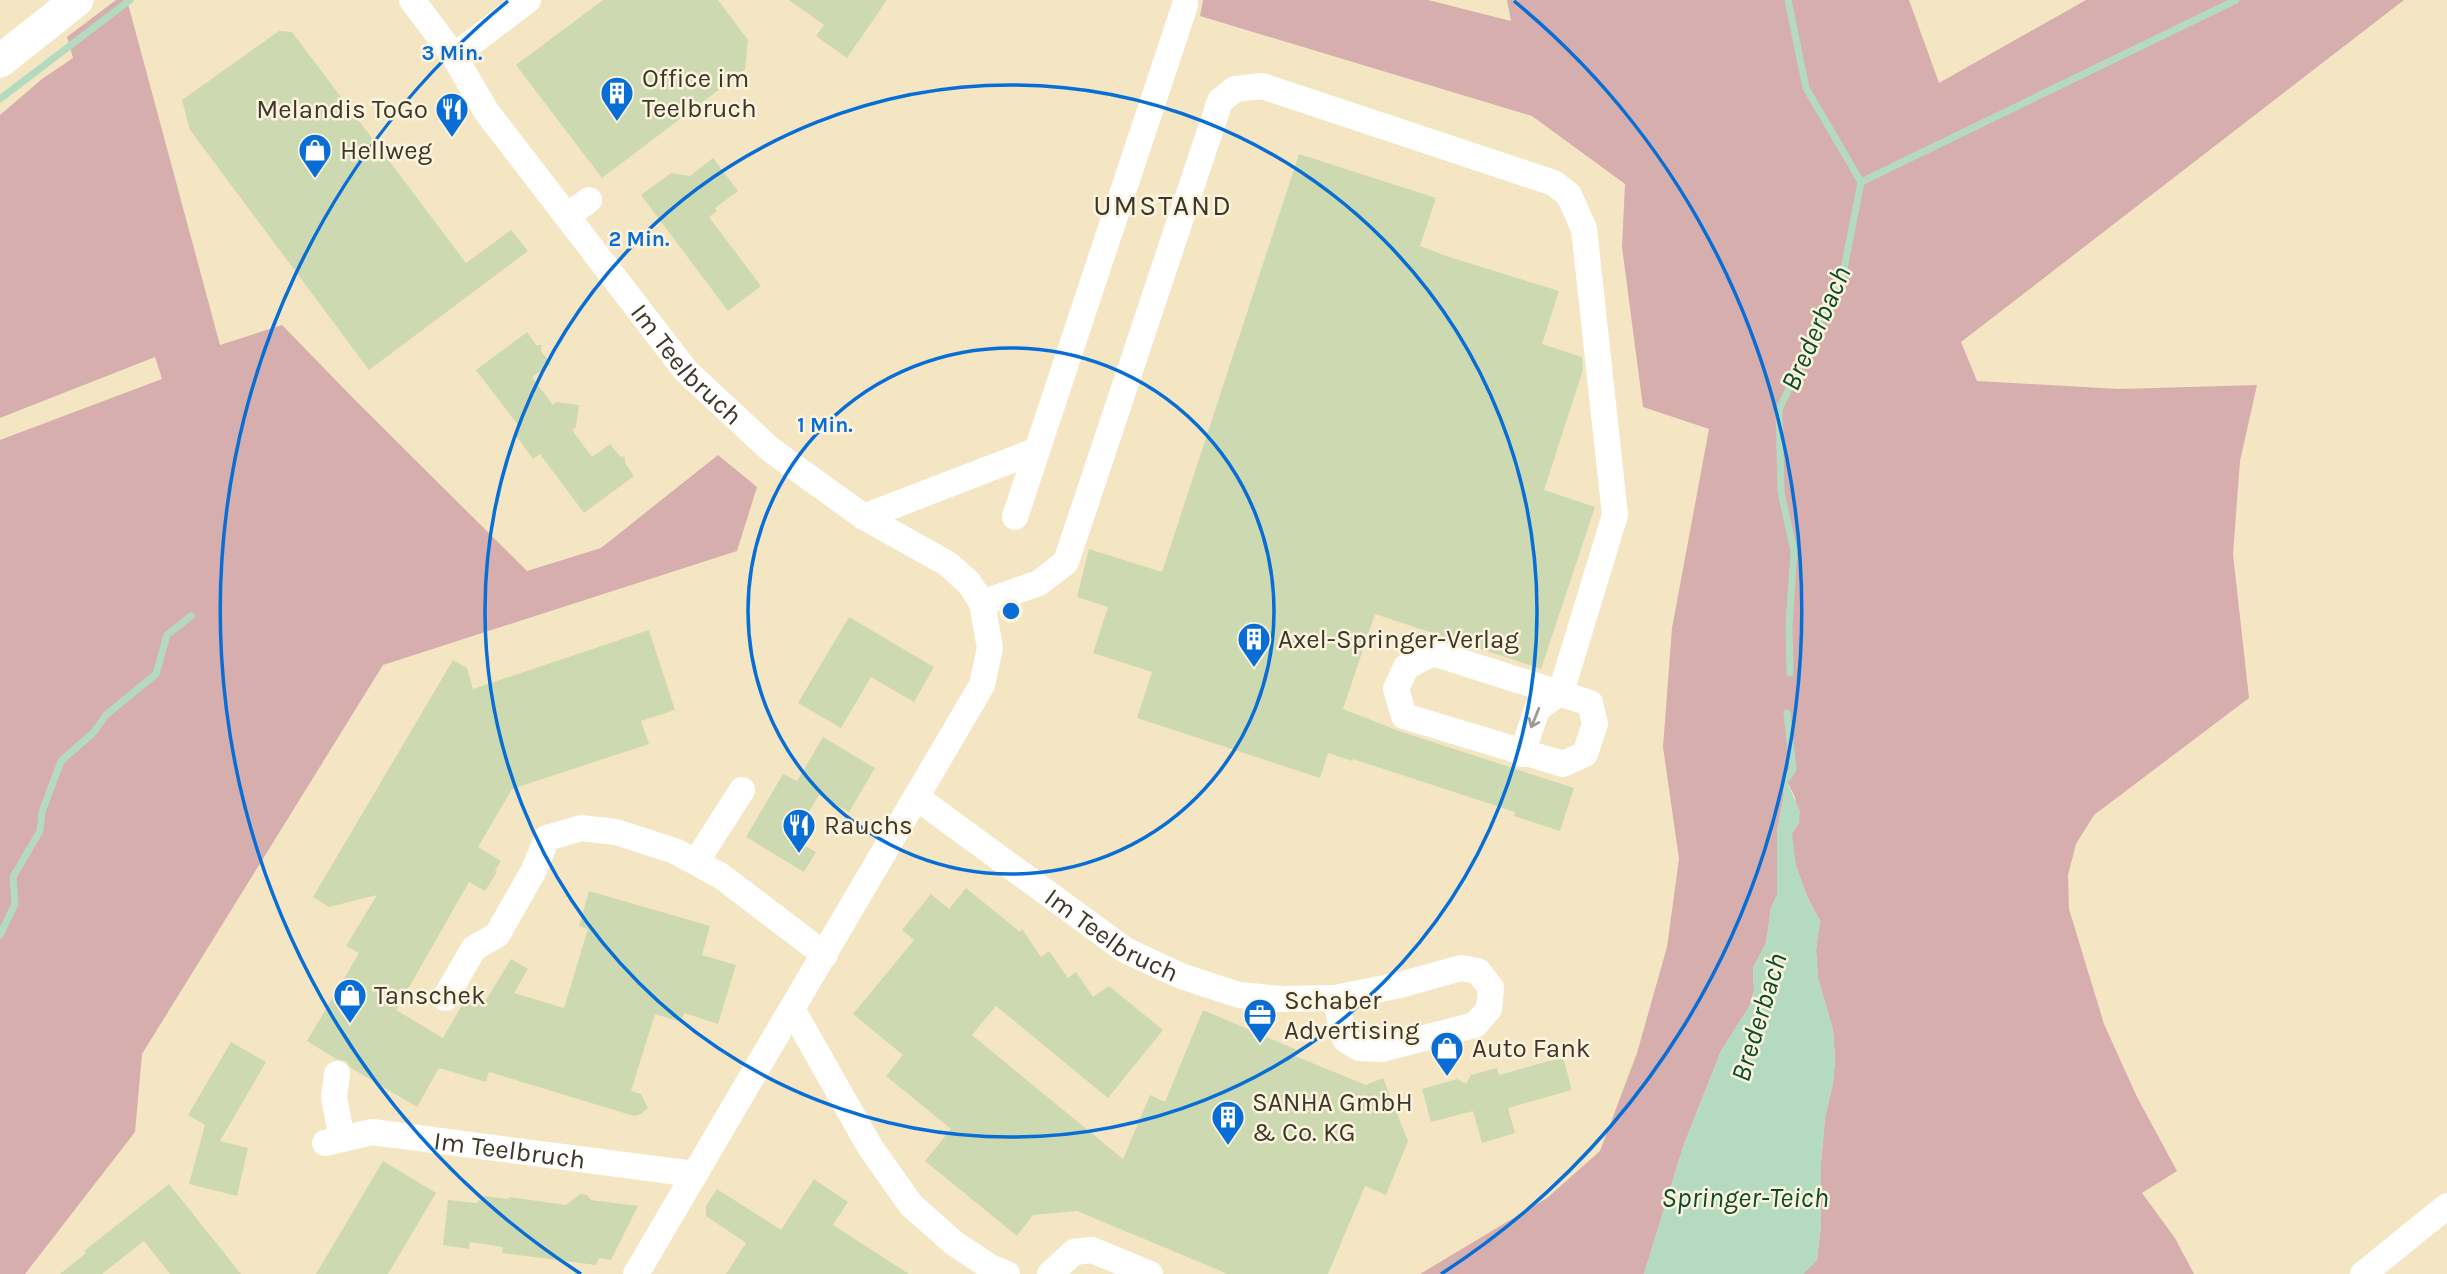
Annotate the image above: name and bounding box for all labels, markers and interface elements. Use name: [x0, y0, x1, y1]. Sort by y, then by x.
text: 3 Min.: [421, 41, 483, 65]
place label: Office im Teelbruch: [642, 63, 757, 124]
building icon: Office im Teelbruch: [598, 74, 636, 123]
restaurant icon: Melandis ToGo: [433, 90, 471, 139]
place label: Melandis ToGo: [256, 94, 428, 125]
shop icon: Hellweg: [296, 131, 334, 180]
place label: Hellweg: [340, 135, 432, 166]
district label: UMSTAND: [1093, 189, 1233, 222]
text: 2 Min.: [609, 227, 669, 251]
water label: Brederbach: [1773, 261, 1858, 396]
street label: Im Teelbruch: [624, 298, 749, 431]
text: 1 Min.: [797, 413, 853, 437]
centre of rings: [999, 599, 1023, 623]
building icon: Axel-Springer-Verlag: [1235, 620, 1273, 669]
place label: Axel-Springer-Verlag: [1278, 624, 1519, 655]
one-way arrow: [1527, 707, 1540, 728]
restaurant icon: Rauchs: [780, 806, 818, 855]
place label: Rauchs: [824, 810, 913, 841]
street label: Im Teelbruch: [1039, 882, 1183, 989]
water label: Brederbach: [1723, 949, 1794, 1085]
shop icon: Tanschek: [331, 976, 369, 1025]
place label: Tanschek: [374, 980, 486, 1011]
place label: Schaber Advertising: [1284, 985, 1420, 1046]
office icon: Schaber Advertising: [1241, 996, 1279, 1045]
shop icon: Auto Fank: [1428, 1029, 1466, 1078]
place label: Auto Fank: [1472, 1033, 1591, 1064]
place label: SANHA GmbH & Co. KG: [1252, 1087, 1413, 1148]
building icon: SANHA GmbH & Co. KG: [1209, 1098, 1247, 1147]
street label: Im Teelbruch: [432, 1125, 587, 1176]
water label: Springer-Teich: [1661, 1181, 1829, 1214]

